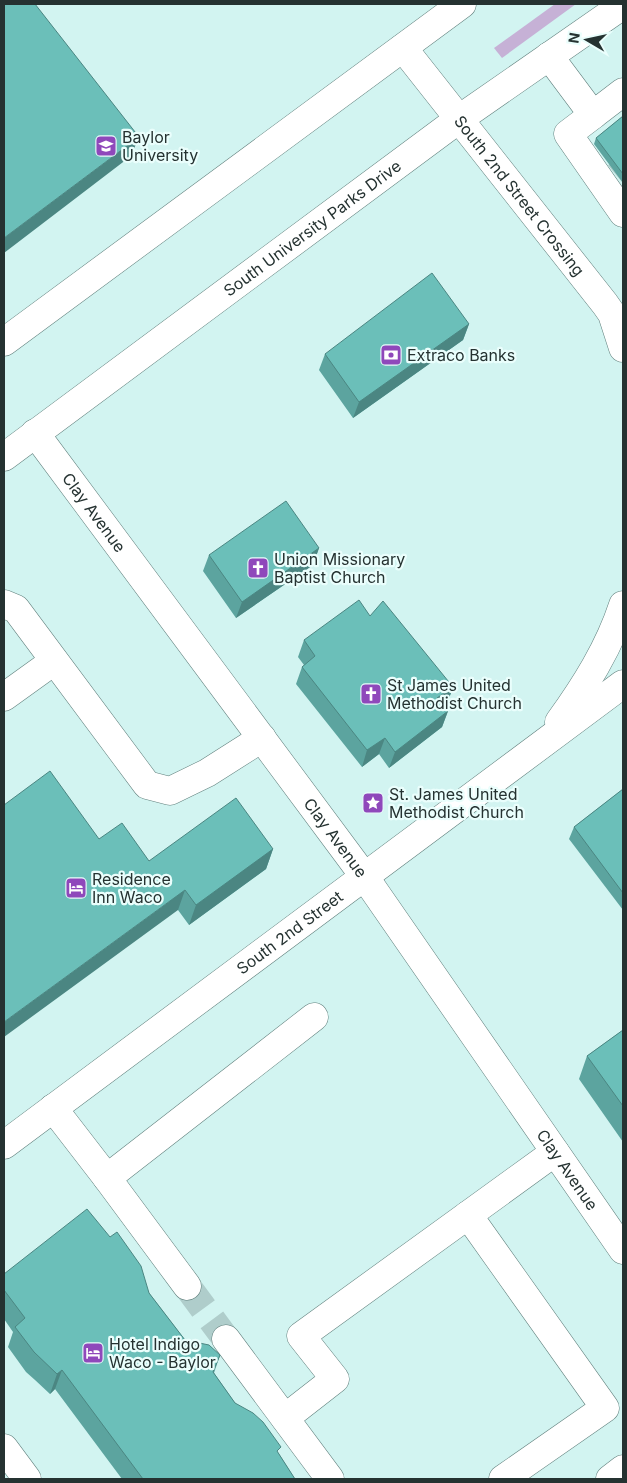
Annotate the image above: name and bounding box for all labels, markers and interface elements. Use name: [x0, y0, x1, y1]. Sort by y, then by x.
north arrow: [562, 15, 612, 65]
text: N: [564, 31, 583, 44]
street label: South 2nd Street Crossing: [450, 111, 589, 280]
place label: Baylor University: [122, 127, 198, 165]
school or university icon: Baylor University: [94, 134, 118, 158]
street label: South University Parks Drive: [220, 156, 405, 300]
bank icon: Extraco Banks: [379, 343, 403, 367]
place label: Extraco Banks: [407, 345, 515, 365]
street label: Clay Avenue: [58, 469, 130, 556]
place label: Union Missionary Baptist Church: [274, 549, 405, 587]
church icon: Union Missionary Baptist Church: [246, 556, 270, 580]
place label: St James United Methodist Church: [387, 675, 522, 713]
church icon: St James United Methodist Church: [359, 682, 383, 706]
place label: St. James United Methodist Church: [389, 784, 524, 822]
place icon: St. James United Methodist Church: [361, 791, 385, 815]
street label: Clay Avenue: [299, 794, 372, 881]
place label: Residence Inn Waco: [92, 869, 171, 907]
hotel icon: Residence Inn Waco: [64, 876, 88, 900]
street label: South 2nd Street: [233, 886, 347, 978]
street label: Clay Avenue: [532, 1125, 602, 1214]
place label: Hotel Indigo Waco - Baylor: [109, 1334, 216, 1372]
hotel icon: Hotel Indigo Waco - Baylor: [81, 1341, 105, 1365]

